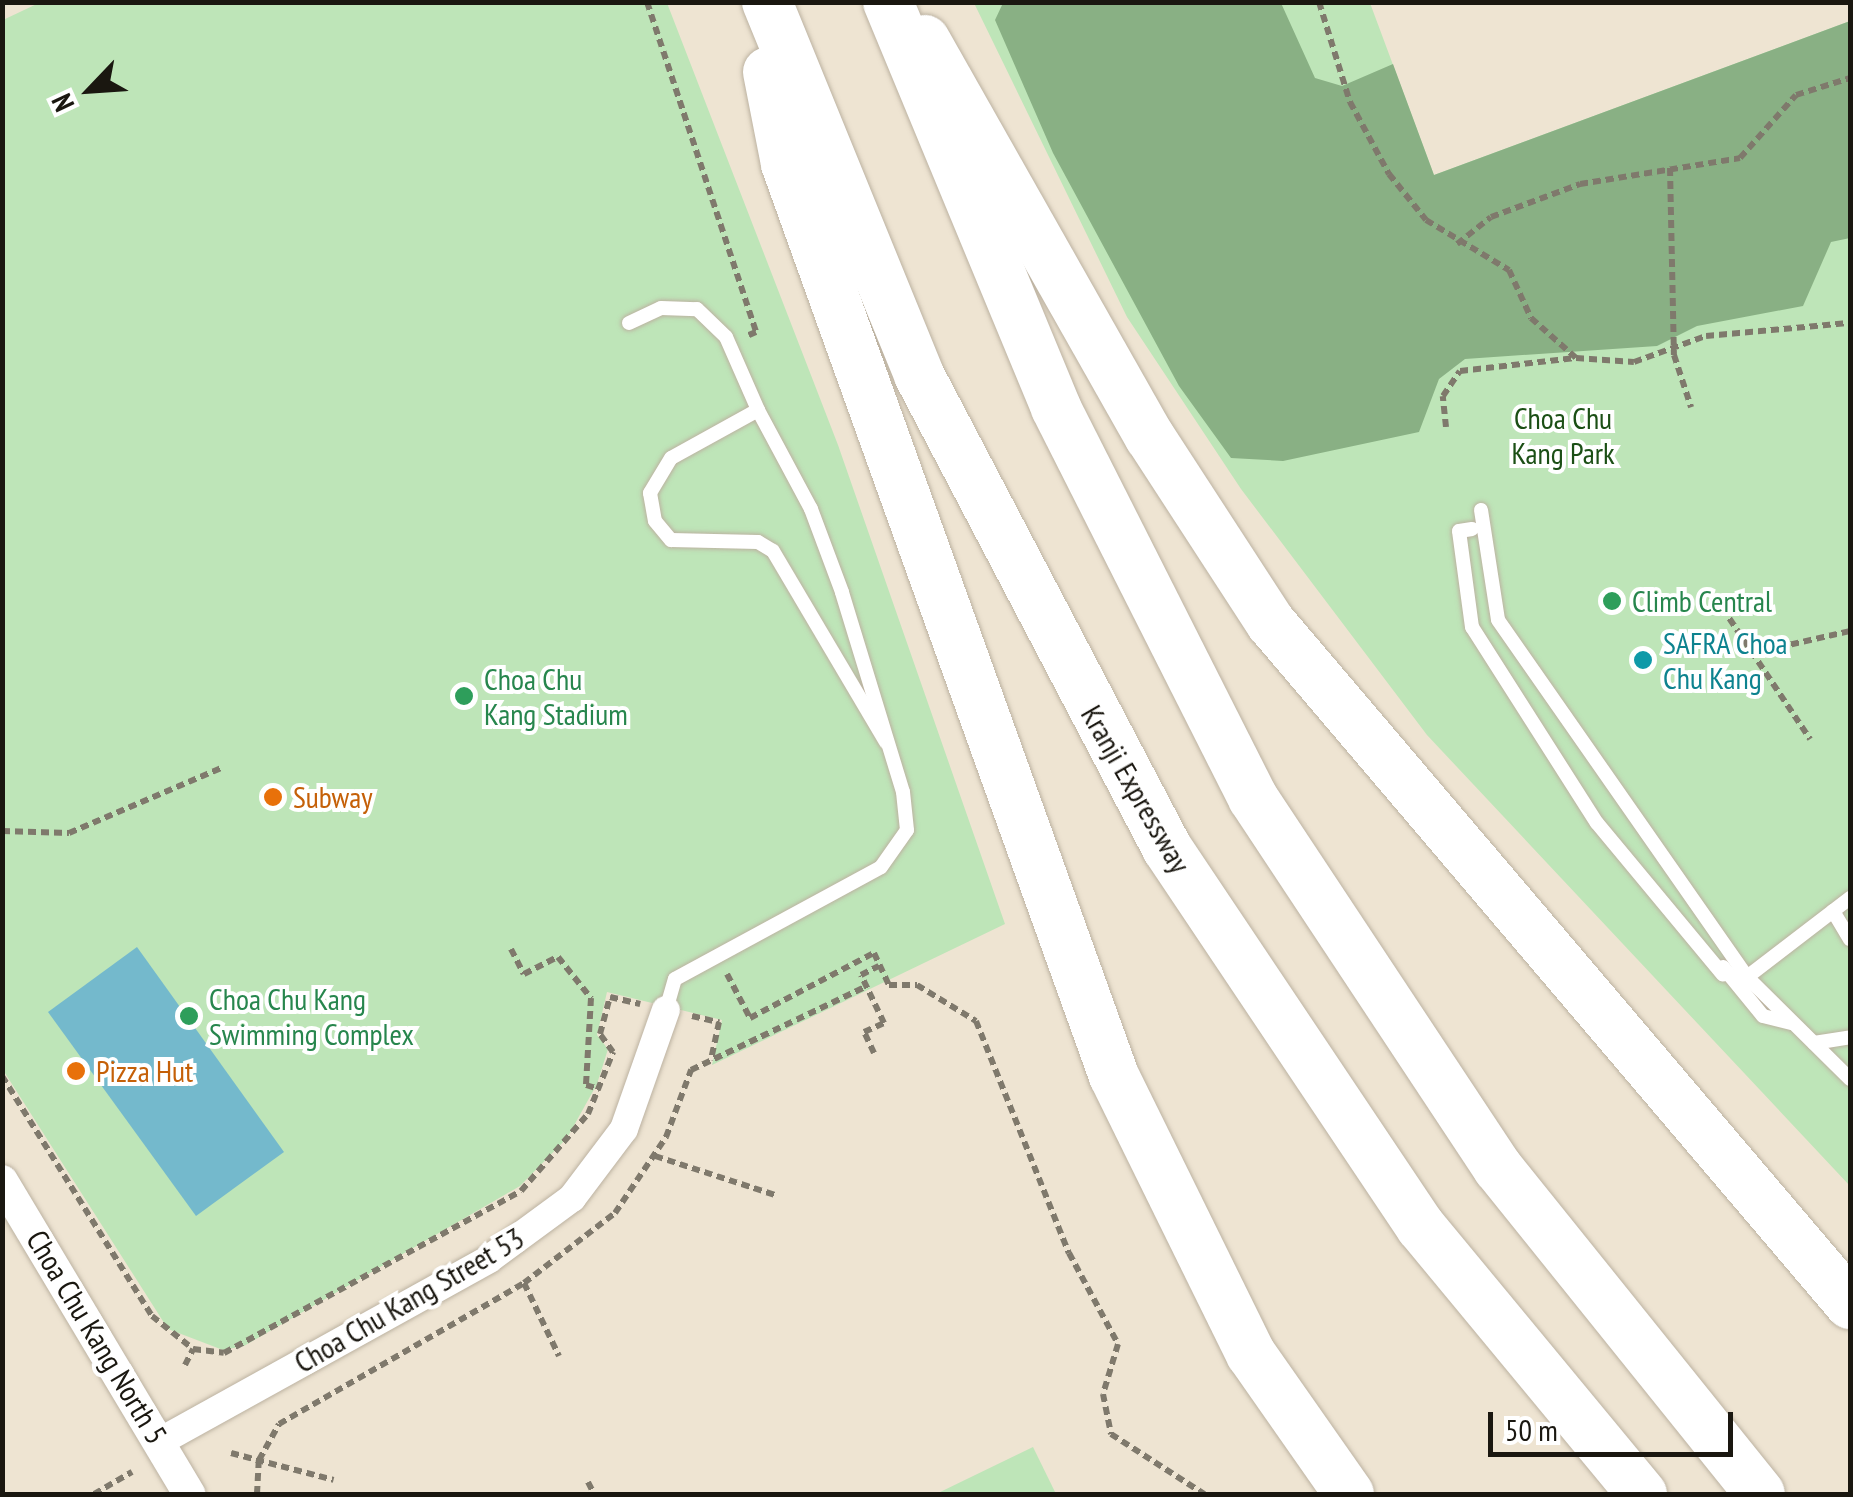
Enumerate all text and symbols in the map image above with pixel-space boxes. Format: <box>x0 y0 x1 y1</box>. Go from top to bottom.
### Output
north arrow <box>40 40 140 140</box>
text: N <box>42 88 82 118</box>
park label: Choa Chu Kang Park <box>1511 400 1615 470</box>
place label: Climb Central <box>1632 583 1772 619</box>
marker: Climb Central <box>1601 590 1623 612</box>
place label: SAFRA Choa Chu Kang <box>1663 625 1789 696</box>
marker: SAFRA Choa Chu Kang <box>1632 649 1654 671</box>
place label: Choa Chu Kang Stadium <box>484 661 628 732</box>
marker: Choa Chu Kang Stadium <box>453 685 475 707</box>
street label: Kranji Expressway <box>1074 699 1198 879</box>
place label: Subway <box>293 779 373 815</box>
marker: Subway <box>262 786 284 808</box>
place label: Choa Chu Kang Swimming Complex <box>209 981 414 1052</box>
marker: Choa Chu Kang Swimming Complex <box>178 1005 200 1027</box>
place label: Pizza Hut <box>96 1053 193 1089</box>
marker: Pizza Hut <box>65 1060 87 1082</box>
street label: Choa Chu Kang Street 53 <box>288 1220 530 1380</box>
street label: Choa Chu Kang North 5 <box>19 1224 175 1450</box>
scale bar <box>1493 1392 1738 1454</box>
text: 50 m <box>1505 1410 1558 1449</box>

